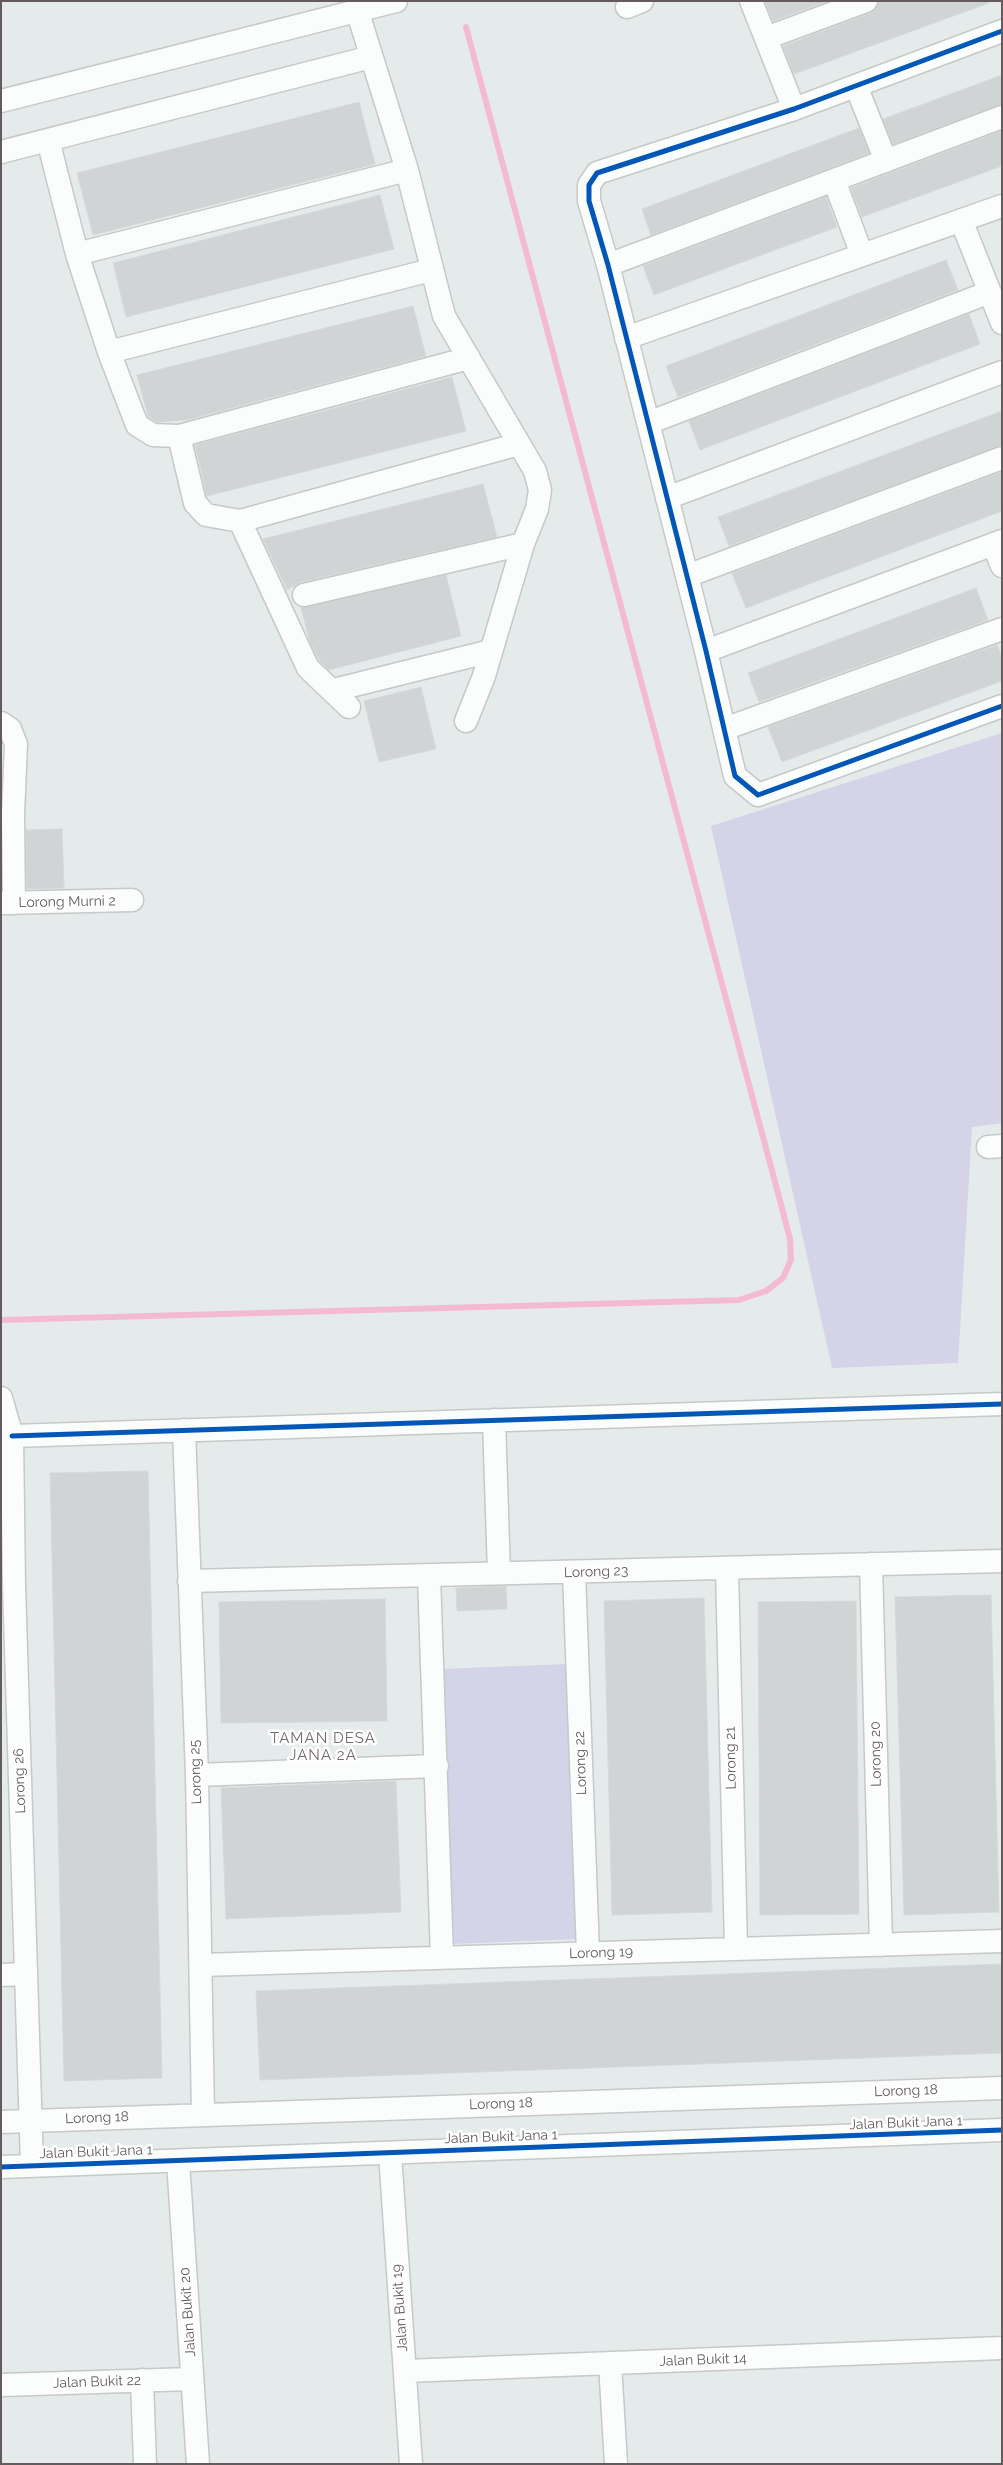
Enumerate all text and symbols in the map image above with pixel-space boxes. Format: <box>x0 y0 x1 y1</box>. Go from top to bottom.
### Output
street label: Lorong Murni 2 <box>18 893 116 911</box>
street label: Lorong 23 <box>563 1562 629 1582</box>
street label: Lorong 20 <box>867 1721 885 1787</box>
street label: Lorong 21 <box>722 1726 740 1790</box>
district label: TAMAN DESA JANA 2A <box>269 1729 377 1764</box>
street label: Lorong 22 <box>571 1731 591 1795</box>
street label: Lorong 25 <box>186 1739 206 1805</box>
street label: Lorong 26 <box>10 1748 30 1814</box>
street label: Lorong 19 <box>569 1943 633 1963</box>
street label: Lorong 18 <box>874 2081 938 2101</box>
street label: Lorong 18 <box>469 2094 533 2114</box>
street label: Lorong 18 <box>65 2108 129 2128</box>
street label: Jalan Bukit Jana 1 <box>849 2113 963 2133</box>
street label: Jalan Bukit Jana 1 <box>444 2127 558 2147</box>
street label: Jalan Bukit Jana 1 <box>39 2142 153 2162</box>
street label: Jalan Bukit 19 <box>389 2264 411 2352</box>
street label: Jalan Bukit 20 <box>176 2267 200 2357</box>
street label: Jalan Bukit 14 <box>659 2350 747 2370</box>
street label: Jalan Bukit 22 <box>53 2372 141 2392</box>

